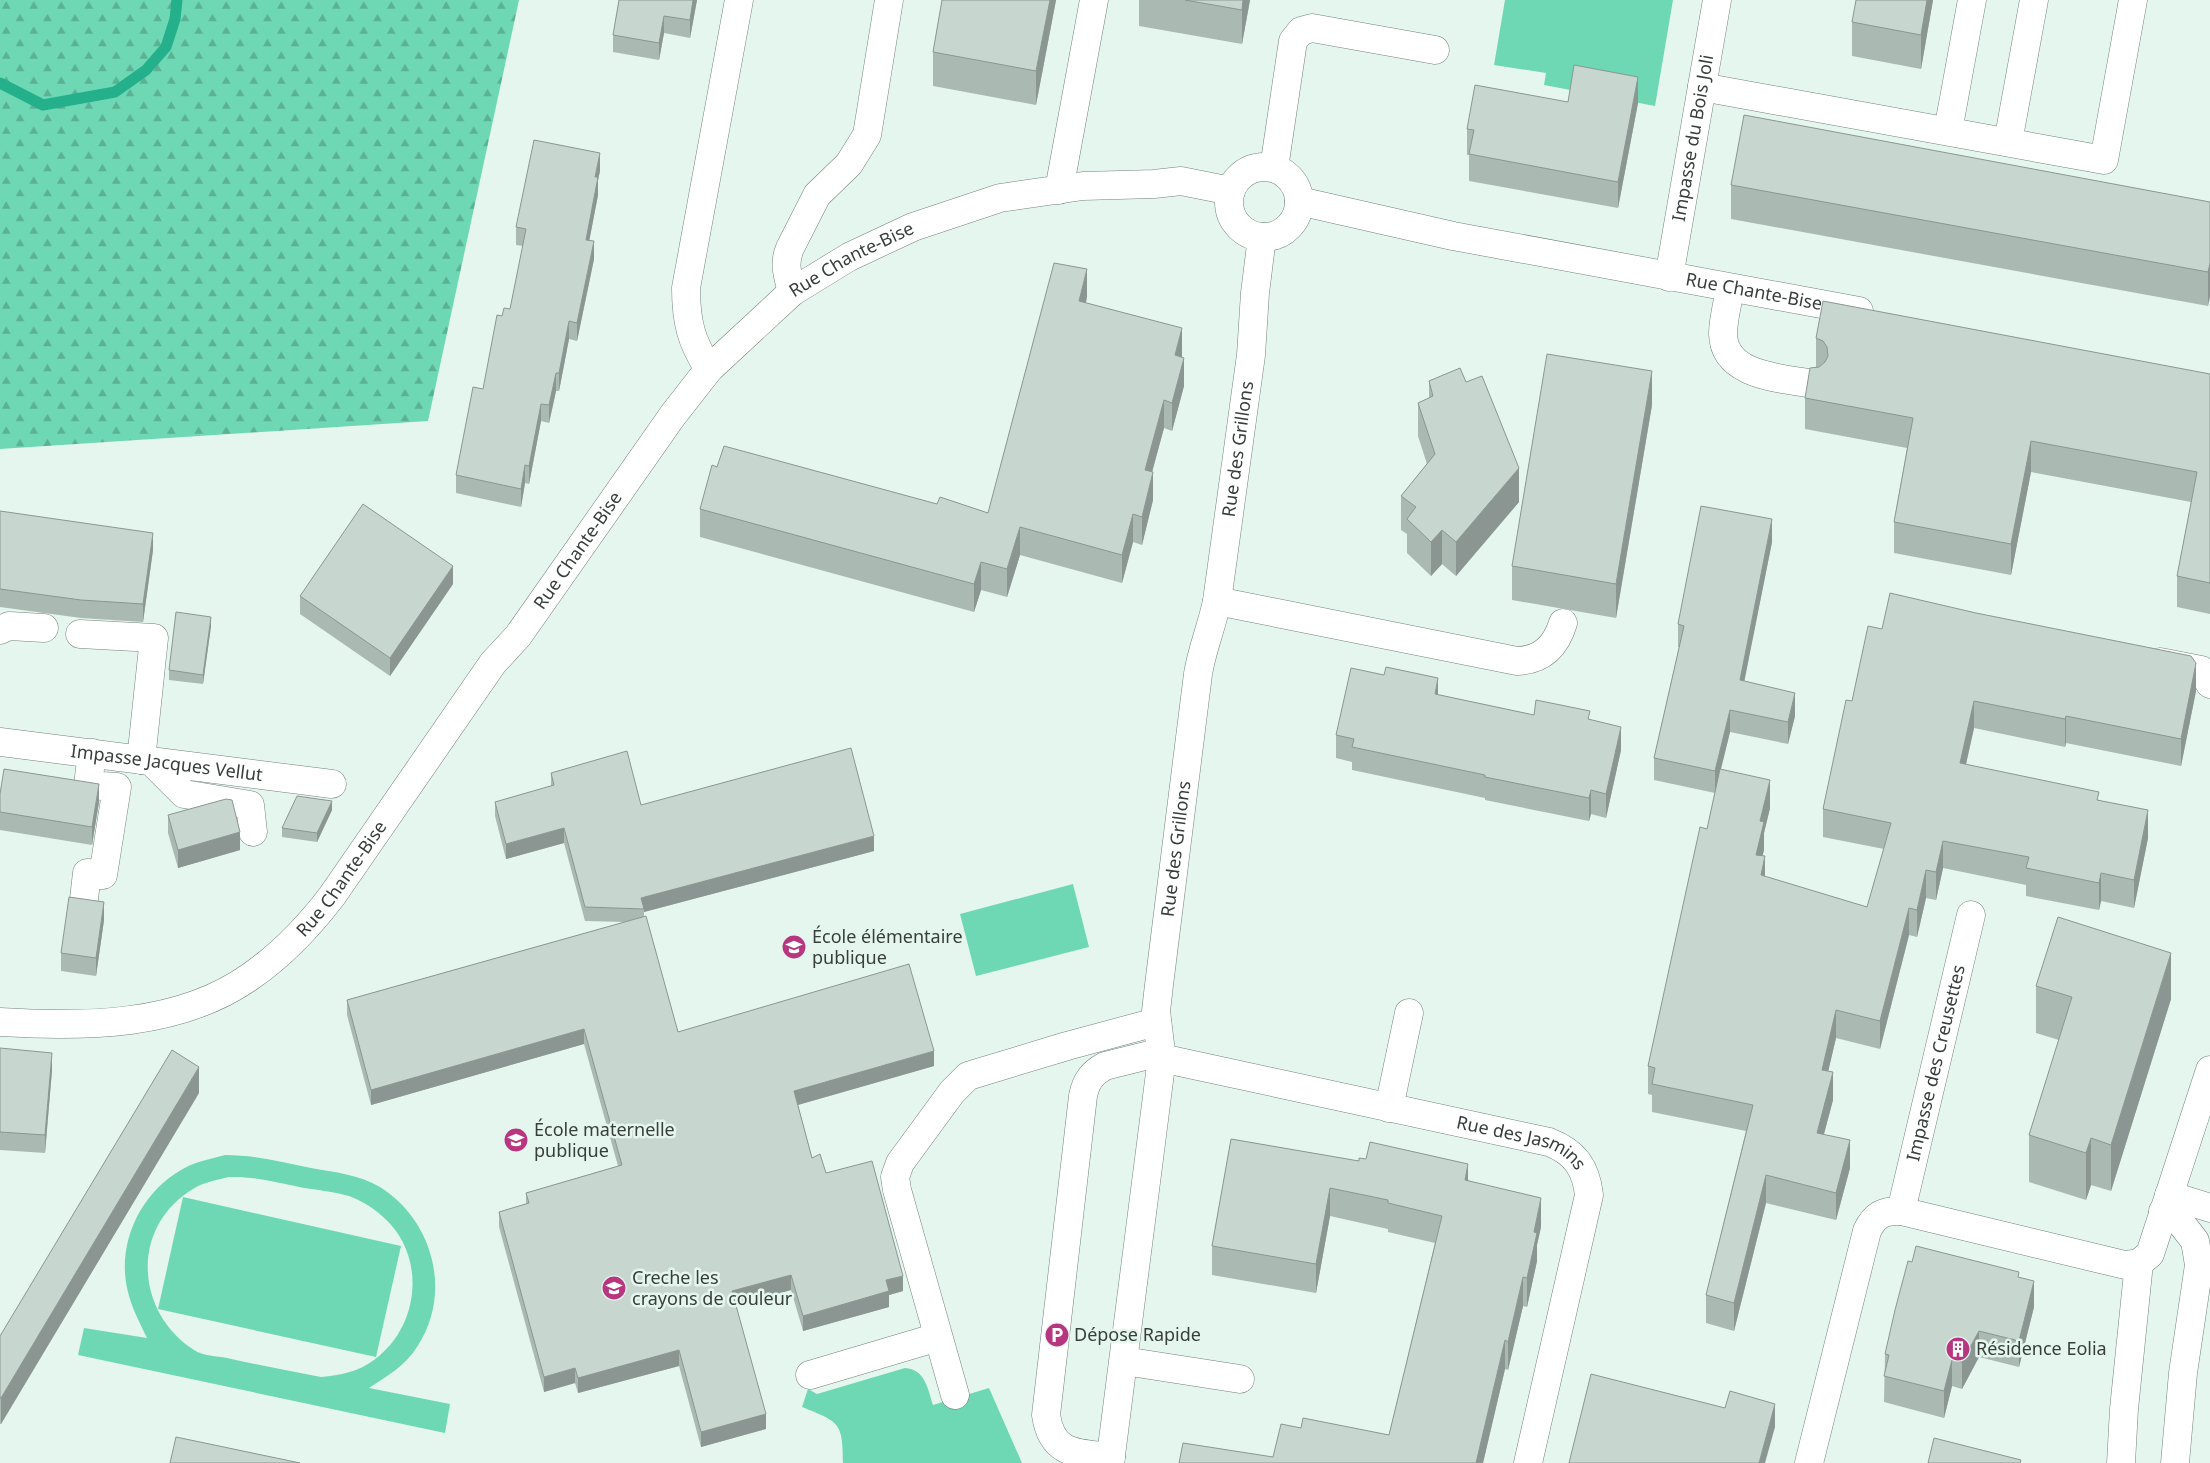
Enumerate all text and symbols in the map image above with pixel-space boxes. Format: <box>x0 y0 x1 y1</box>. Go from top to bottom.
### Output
street label: Impasse du Bois Joli <box>1666 53 1718 223</box>
street label: Rue Chante-Bise <box>784 215 917 302</box>
street label: Rue Chante-Bise <box>1684 266 1824 315</box>
street label: Rue des Grillons <box>1216 379 1258 518</box>
street label: Rue Chante-Bise <box>528 486 627 614</box>
street label: Impasse Jacques Vellut <box>69 738 265 786</box>
street label: Rue des Grillons <box>1155 779 1196 918</box>
street label: Rue Chante-Bise <box>290 816 391 941</box>
place label: École élémentaire publique <box>812 924 963 969</box>
school or university icon: École élémentaire publique <box>781 934 807 960</box>
street label: Impasse des Creusettes <box>1900 962 1970 1163</box>
street label: Rue des Jasmins <box>1455 1109 1592 1174</box>
place label: École maternelle publique <box>534 1117 675 1162</box>
school or university icon: École maternelle publique <box>503 1127 529 1153</box>
place label: Creche les crayons de couleur <box>632 1265 793 1310</box>
school or university icon: Creche les crayons de couleur <box>601 1275 627 1301</box>
parking icon: Dépose Rapide <box>1044 1322 1070 1348</box>
place label: Dépose Rapide <box>1074 1322 1201 1346</box>
building icon: Résidence Eolia <box>1945 1336 1971 1362</box>
place label: Résidence Eolia <box>1976 1336 2107 1360</box>

